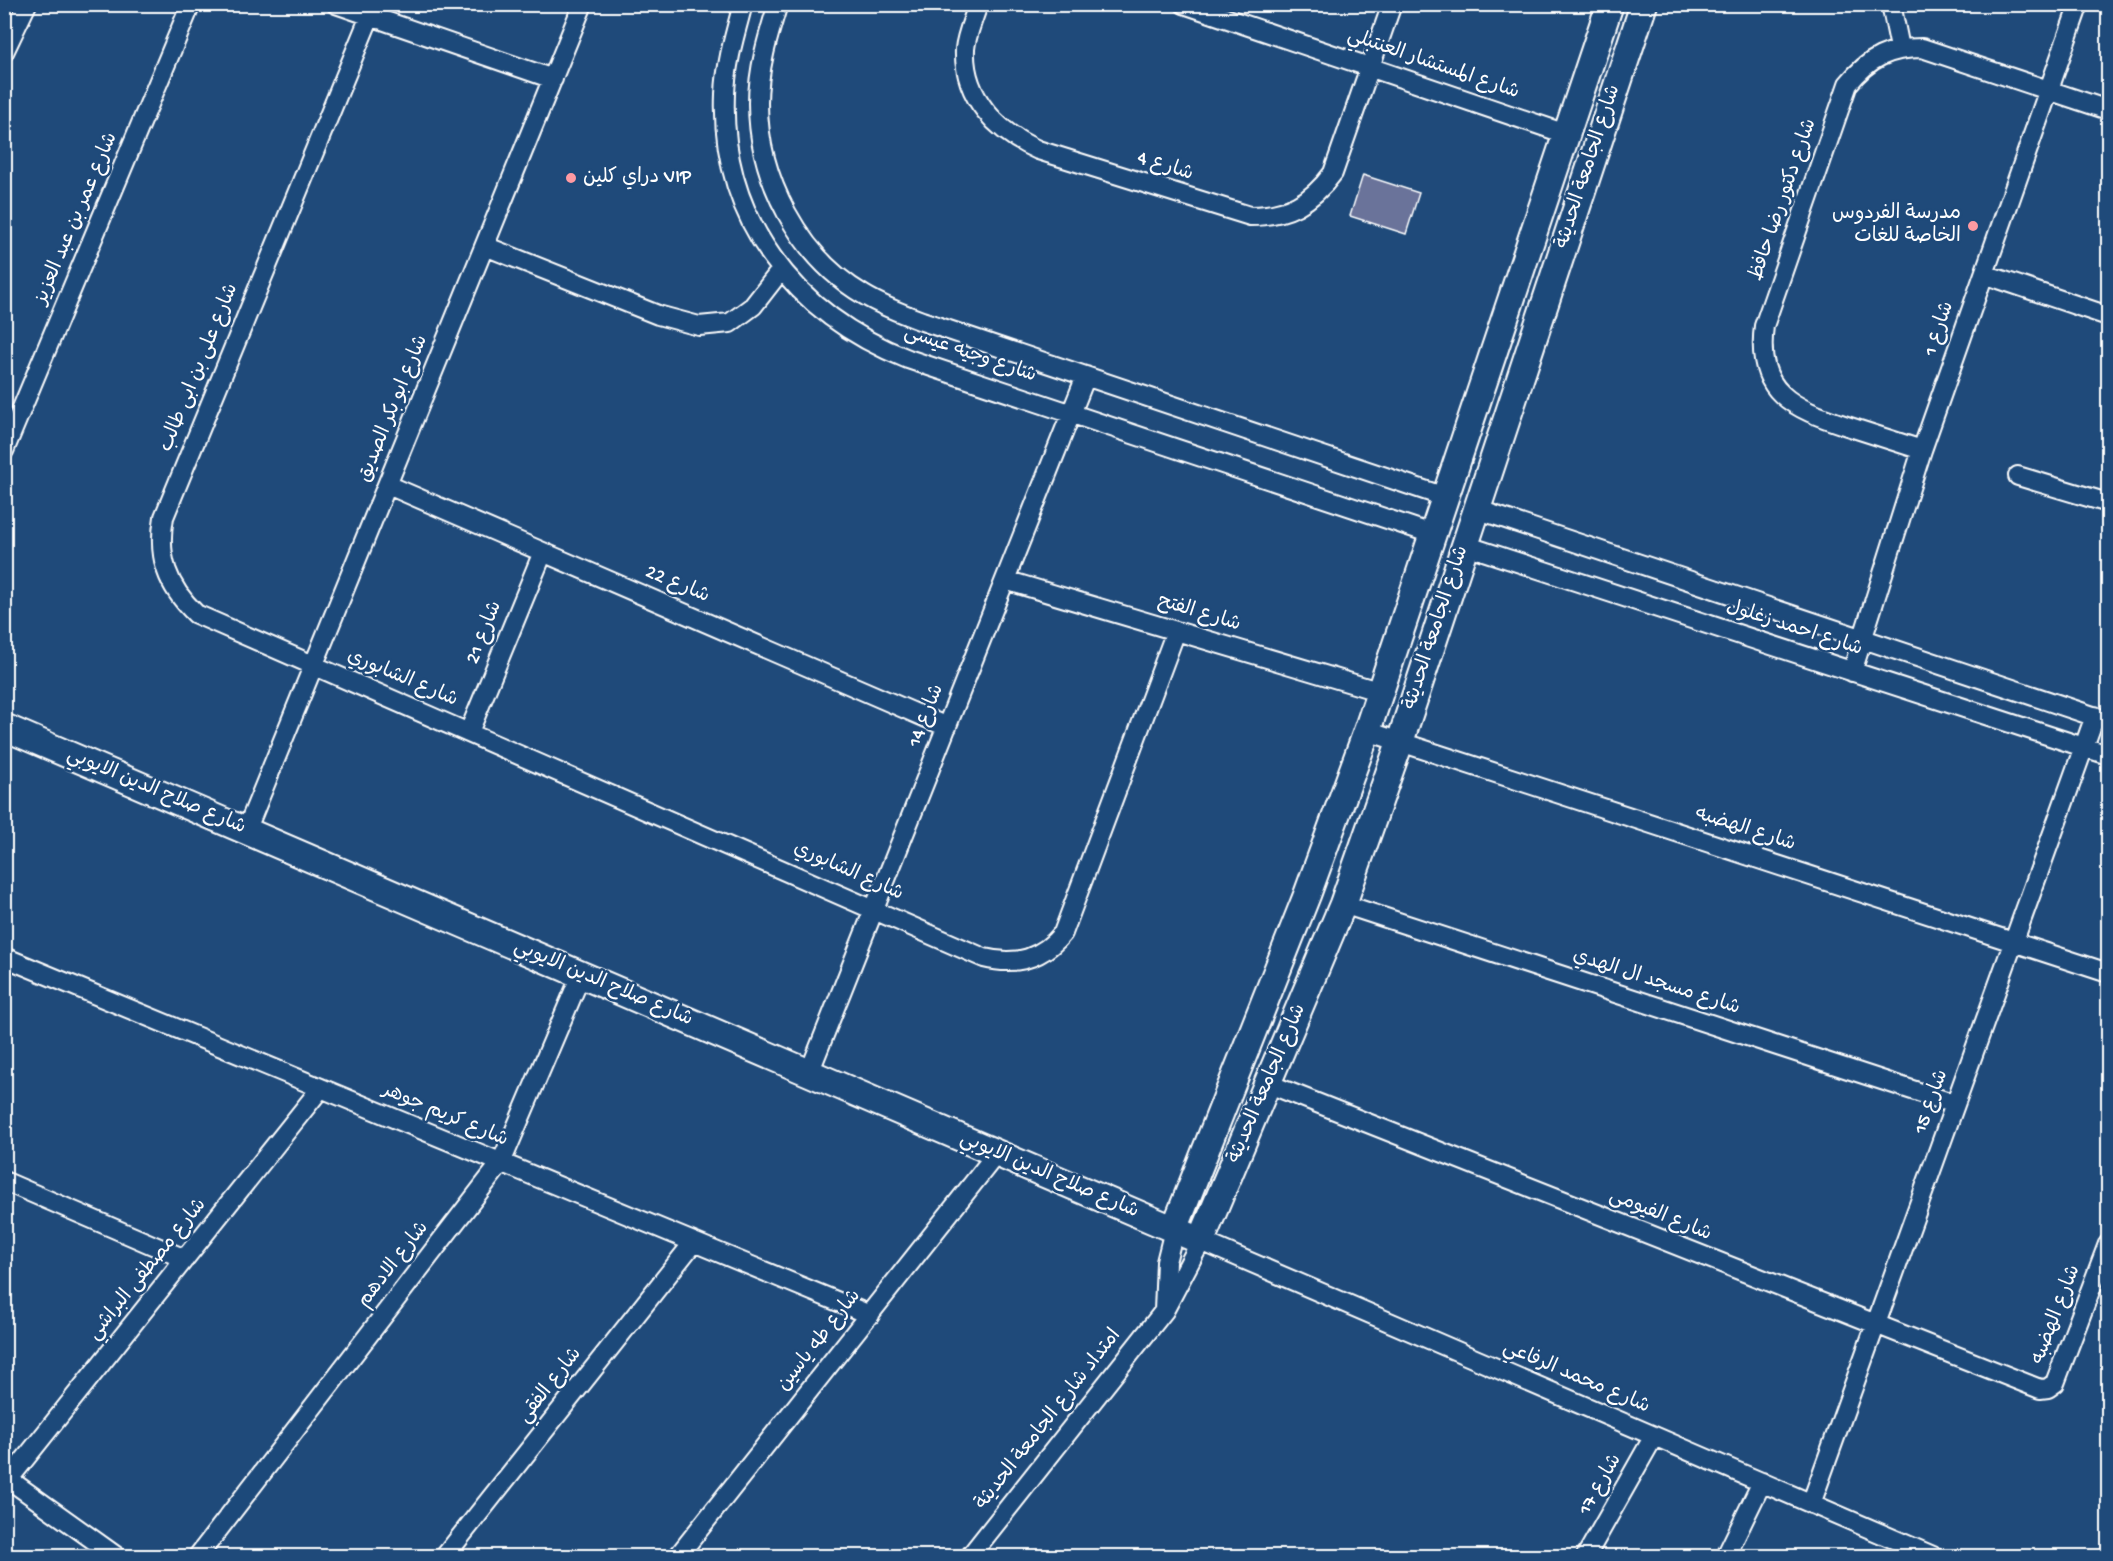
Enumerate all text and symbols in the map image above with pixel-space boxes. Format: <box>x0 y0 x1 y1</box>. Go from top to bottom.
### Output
street label: شارع المستشار العنتبلي <box>1343 24 1522 108</box>
street label: شارع الجامعة الحديثة <box>1551 82 1626 252</box>
street label: شارع دكتور رضا حافظ <box>1745 116 1823 284</box>
street label: شارع عمر بن عبد العزيز <box>29 129 124 310</box>
street label: شارع 4 <box>1134 146 1196 187</box>
place label: دراي كلين VIP <box>583 166 692 190</box>
marker: دراي كلين VIP <box>564 171 578 185</box>
place label: مدرسة الفردوس الخاصة للغات <box>1832 202 1961 249</box>
marker: مدرسة الفردوس الخاصة للغات <box>1966 219 1980 233</box>
street label: شارع على بن ابى طالب <box>155 280 244 456</box>
street label: شارع 1 <box>1919 298 1960 360</box>
street label: شارع وجيه عيسى <box>901 321 1039 388</box>
street label: شارع ابو بكر الصديق <box>353 332 434 486</box>
street label: شارع الجامعة الحديثة <box>1399 543 1474 713</box>
street label: شارع 22 <box>641 560 713 609</box>
street label: شارع الفتح <box>1155 590 1244 638</box>
street label: شارع احمد زغلول <box>1723 595 1865 662</box>
street label: شارع 21 <box>461 598 508 668</box>
street label: شارع الشابوري <box>343 644 461 713</box>
street label: شارع 14 <box>903 681 950 752</box>
street label: شارع صلاح الدين الايوبي <box>62 743 249 843</box>
street label: شارع الهضبه <box>1692 802 1798 857</box>
street label: شارع الشابوري <box>789 837 907 906</box>
street label: شارع صلاح الدين الايوبي <box>509 935 696 1035</box>
street label: شارع مسجد ال الهدي <box>1569 944 1743 1021</box>
street label: شارع الجامعة الحديثة <box>1223 1000 1312 1167</box>
street label: شارع 15 <box>1909 1066 1954 1138</box>
street label: شارع كريم جوهر <box>377 1078 512 1153</box>
street label: شارع صلاح الدين الايوبي <box>955 1127 1142 1227</box>
street label: شارع الفيومى <box>1606 1184 1715 1247</box>
street label: شارع مصطفى البراشي <box>83 1194 215 1347</box>
street label: شارع الادهم <box>353 1217 435 1313</box>
street label: شارع الهضبه <box>2027 1262 2086 1368</box>
street label: شارع طه ياسين <box>772 1285 867 1396</box>
street label: امتداد شارع الجامعة الحديثة <box>970 1324 1127 1515</box>
street label: شارع محمد الرفاعي <box>1498 1336 1653 1422</box>
street label: شارع الفقي <box>514 1343 590 1430</box>
street label: شارع 17 <box>1573 1450 1628 1520</box>

